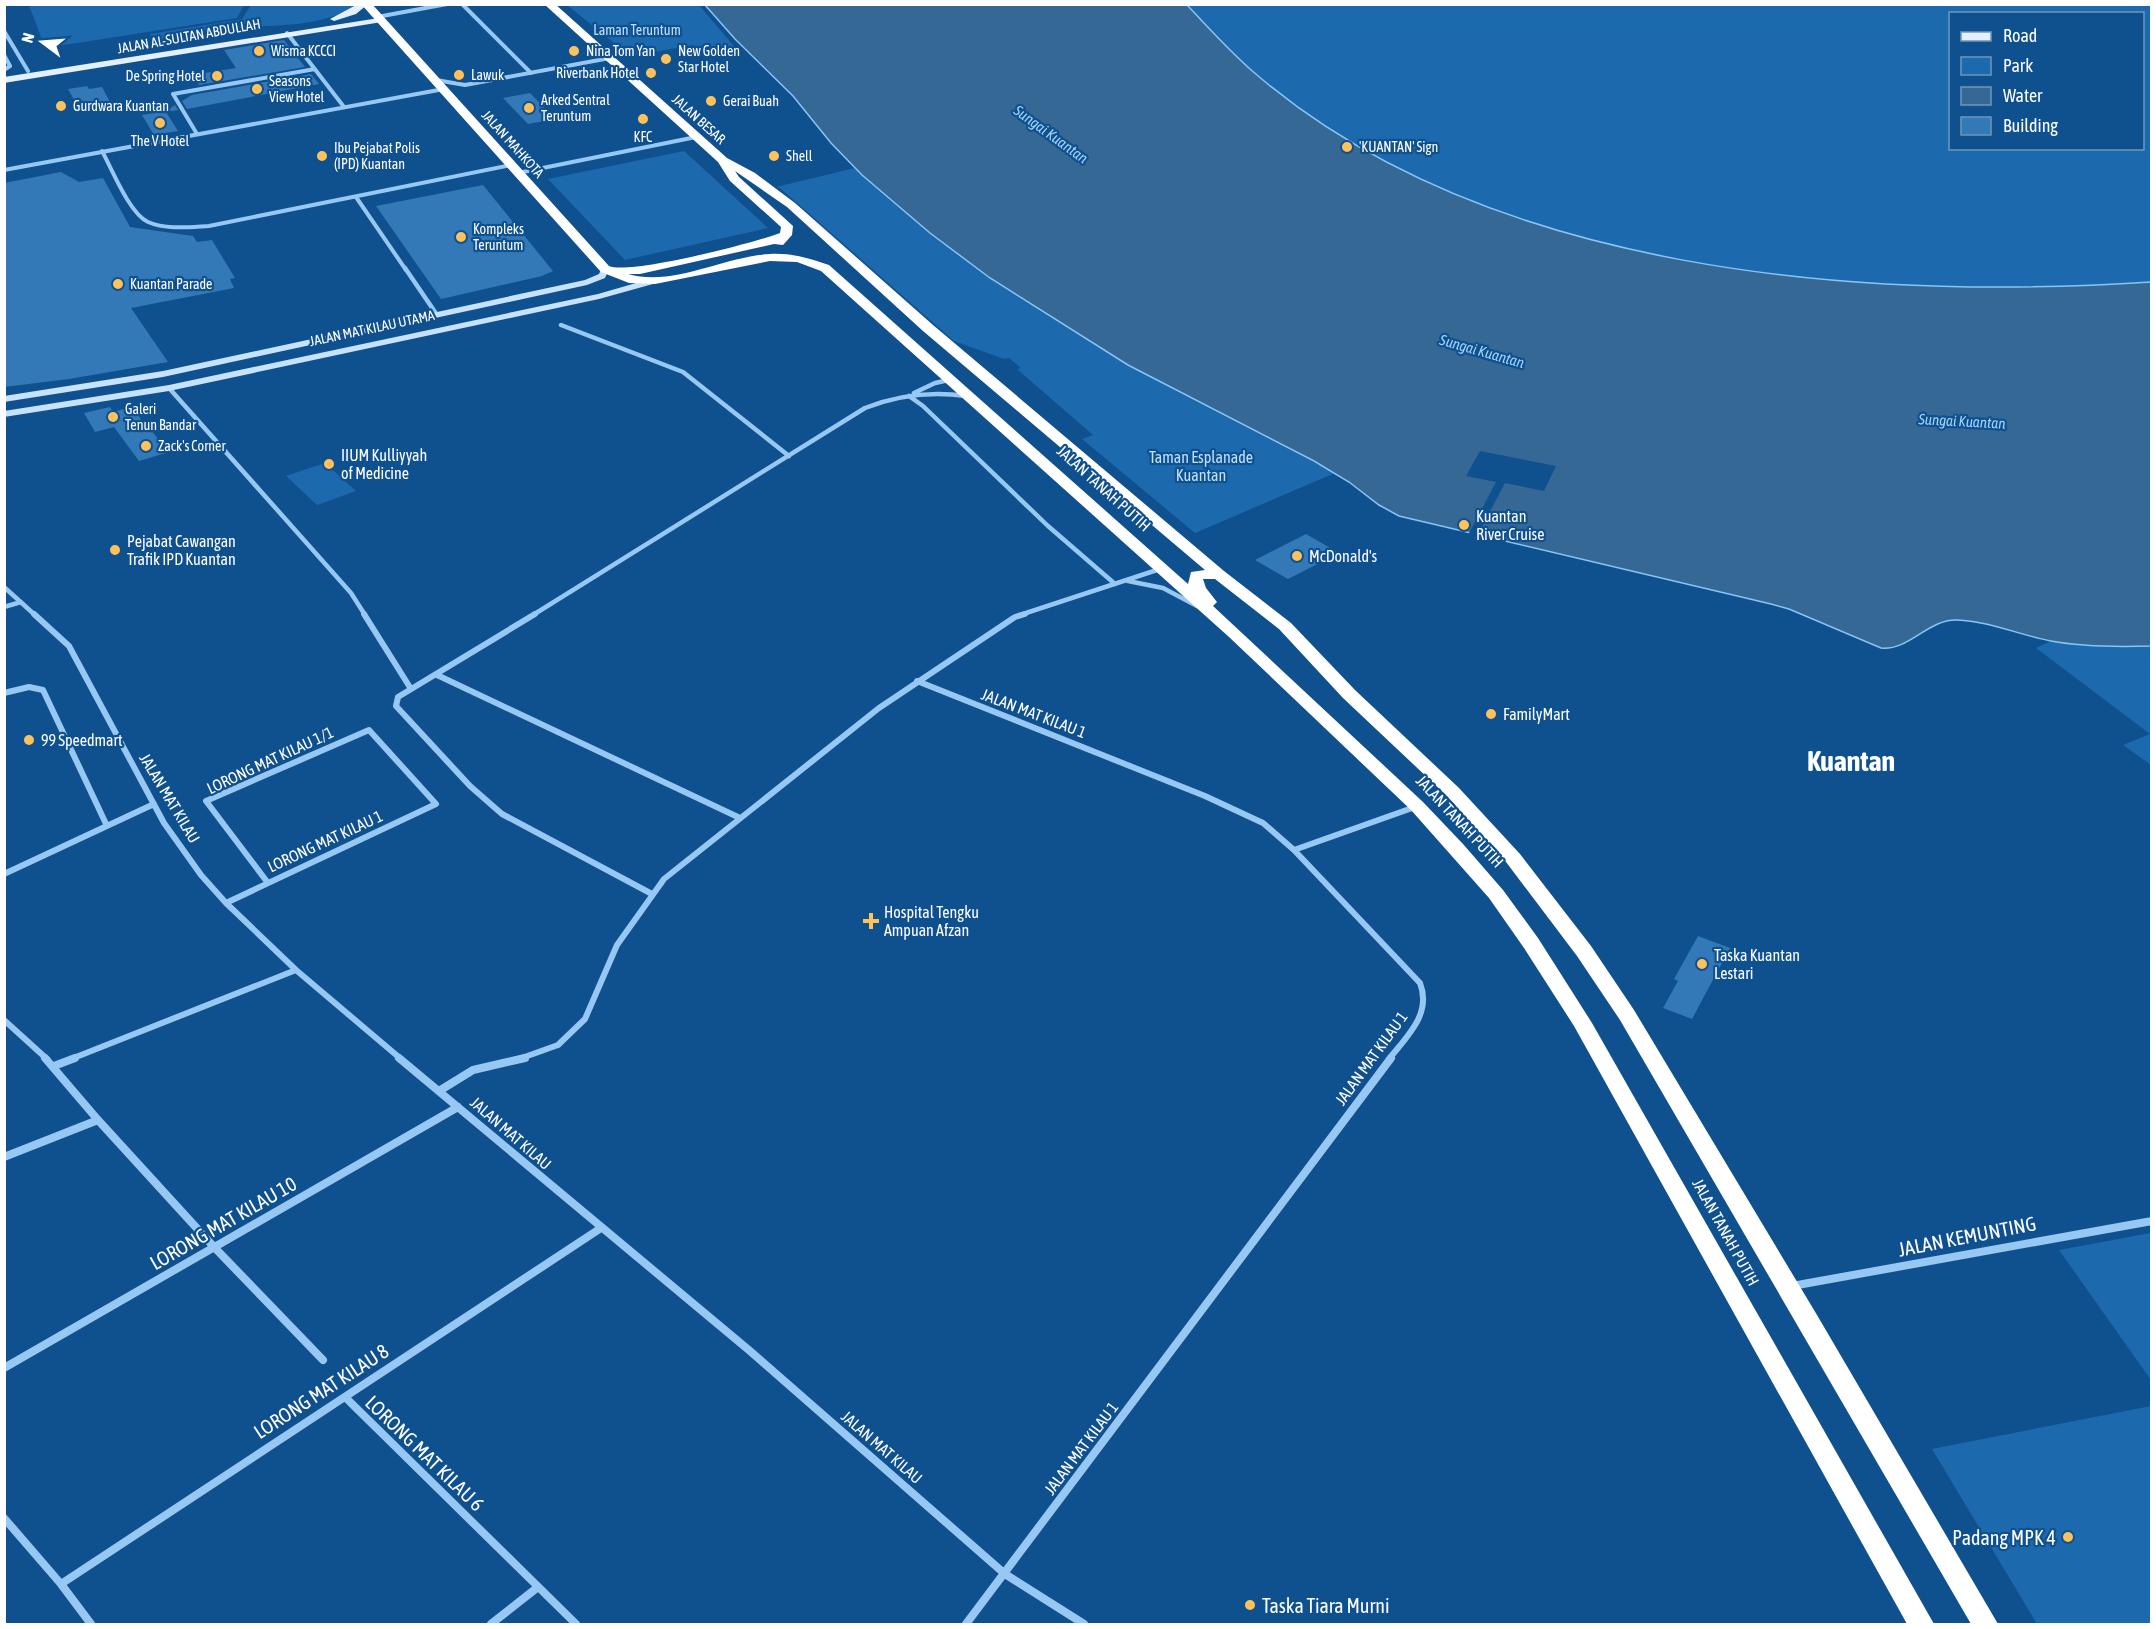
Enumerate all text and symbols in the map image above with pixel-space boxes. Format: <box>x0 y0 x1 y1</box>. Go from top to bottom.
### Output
north arrow <box>12 12 72 72</box>
legend <box>1949 12 2144 150</box>
street label: JALAN AL-SULTAN ABDULLAH <box>116 16 262 56</box>
park label: Laman Teruntum <box>593 22 681 38</box>
text: Road <box>2003 25 2037 46</box>
text: N <box>18 31 38 45</box>
place label: Wisma KCCCI <box>271 43 336 59</box>
place label: Nina Tom Yan <box>586 43 655 59</box>
place label: New Golden Star Hotel <box>678 43 740 75</box>
marker: Wisma KCCCI <box>252 44 266 58</box>
marker: Nina Tom Yan <box>567 44 581 58</box>
marker: New Golden Star Hotel <box>659 52 673 66</box>
text: Park <box>2003 55 2033 76</box>
place label: Riverbank Hotel <box>556 65 639 81</box>
marker: Riverbank Hotel <box>644 66 658 80</box>
place label: Lawuk <box>471 67 504 83</box>
place label: De Spring Hotel <box>126 68 205 84</box>
marker: Lawuk <box>452 68 466 82</box>
marker: De Spring Hotel <box>210 69 224 83</box>
place label: Seasons View Hotel <box>269 73 325 105</box>
marker: Seasons View Hotel <box>250 82 264 96</box>
text: Water <box>2003 85 2043 106</box>
street label: JALAN BESAR <box>669 91 729 147</box>
place label: Arked Sentral Teruntum <box>541 92 610 124</box>
place label: Gerai Buah <box>723 93 779 109</box>
marker: Gerai Buah <box>704 94 718 108</box>
place label: Gurdwara Kuantan <box>73 98 169 114</box>
marker: Gurdwara Kuantan <box>54 99 68 113</box>
marker: Arked Sentral Teruntum <box>522 101 536 115</box>
water label: Sungai Kuantan <box>1010 101 1091 167</box>
street label: JALAN MAHKOTA <box>479 107 547 181</box>
marker: KFC <box>636 112 650 126</box>
text: Building <box>2003 115 2058 136</box>
marker: The V Hotel <box>153 116 167 130</box>
place label: KFC <box>634 129 653 145</box>
place label: The V Hotel <box>131 133 189 149</box>
place label: 'KUANTAN' Sign <box>1359 139 1438 155</box>
place label: Ibu Pejabat Polis (IPD) Kuantan <box>334 140 420 172</box>
marker: 'KUANTAN' Sign <box>1340 140 1354 154</box>
place label: Shell <box>786 148 813 164</box>
marker: Ibu Pejabat Polis (IPD) Kuantan <box>315 149 329 163</box>
marker: Shell <box>767 149 781 163</box>
place label: Kompleks Teruntum <box>473 221 524 253</box>
marker: Kompleks Teruntum <box>454 230 468 244</box>
place label: Kuantan Parade <box>130 276 212 292</box>
marker: Kuantan Parade <box>111 277 125 291</box>
street label: JALAN MAT KILAU UTAMA <box>308 307 436 349</box>
water label: Sungai Kuantan <box>1437 331 1526 371</box>
place label: Galeri Tenun Bandar <box>125 401 197 433</box>
marker: Galeri Tenun Bandar <box>106 410 120 424</box>
water label: Sungai Kuantan <box>1917 410 2006 432</box>
place label: Zack's Corner <box>158 438 226 454</box>
marker: Zack's Corner <box>139 439 153 453</box>
street label: JALAN TANAH PUTIH <box>1054 441 1154 535</box>
place label: IIUM Kulliyyah of Medicine <box>341 446 427 482</box>
park label: Taman Esplanade Kuantan <box>1149 448 1253 484</box>
marker: IIUM Kulliyyah of Medicine <box>322 457 336 471</box>
place label: Kuantan River Cruise <box>1476 507 1545 543</box>
marker: Kuantan River Cruise <box>1457 518 1471 532</box>
place label: Pejabat Cawangan Trafik IPD Kuantan <box>127 532 236 568</box>
marker: Pejabat Cawangan Trafik IPD Kuantan <box>108 543 122 557</box>
place label: McDonald's <box>1309 547 1378 565</box>
marker: McDonald's <box>1290 549 1304 563</box>
street label: JALAN MAT KILAU 1 <box>979 685 1089 741</box>
place label: FamilyMart <box>1503 705 1570 724</box>
marker: FamilyMart <box>1484 707 1498 721</box>
street label: LORONG MAT KILAU 1/1 <box>204 723 336 797</box>
place label: 99 Speedmart <box>41 731 123 750</box>
marker: 99 Speedmart <box>22 733 36 747</box>
district label: Kuantan <box>1807 745 1895 777</box>
street label: JALAN MAT KILAU <box>136 750 204 846</box>
street label: JALAN TANAH PUTIH <box>1413 771 1507 871</box>
street label: LORONG MAT KILAU 1 <box>265 806 385 876</box>
place label: Hospital Tengku Ampuan Afzan <box>884 903 979 940</box>
marker: Hospital Tengku Ampuan Afzan <box>862 912 880 930</box>
place label: Taska Kuantan Lestari <box>1714 946 1800 982</box>
marker: Taska Kuantan Lestari <box>1695 957 1709 971</box>
street label: JALAN MAT KILAU 1 <box>1331 1008 1411 1108</box>
street label: JALAN MAT KILAU <box>467 1093 555 1173</box>
street label: LORONG MAT KILAU 10 <box>146 1172 300 1274</box>
street label: JALAN TANAH PUTIH <box>1689 1175 1763 1289</box>
street label: JALAN KEMUNTING <box>1896 1211 2038 1261</box>
street label: LORONG MAT KILAU 8 <box>249 1339 393 1443</box>
street label: LORONG MAT KILAU 6 <box>361 1391 489 1515</box>
street label: JALAN MAT KILAU 1 <box>1040 1398 1122 1498</box>
street label: JALAN MAT KILAU <box>838 1407 926 1487</box>
place label: Padang MPK 4 <box>1952 1526 2056 1549</box>
marker: Padang MPK 4 <box>2061 1530 2075 1544</box>
place label: Taska Tiara Murni <box>1262 1594 1390 1617</box>
marker: Taska Tiara Murni <box>1243 1598 1257 1612</box>

